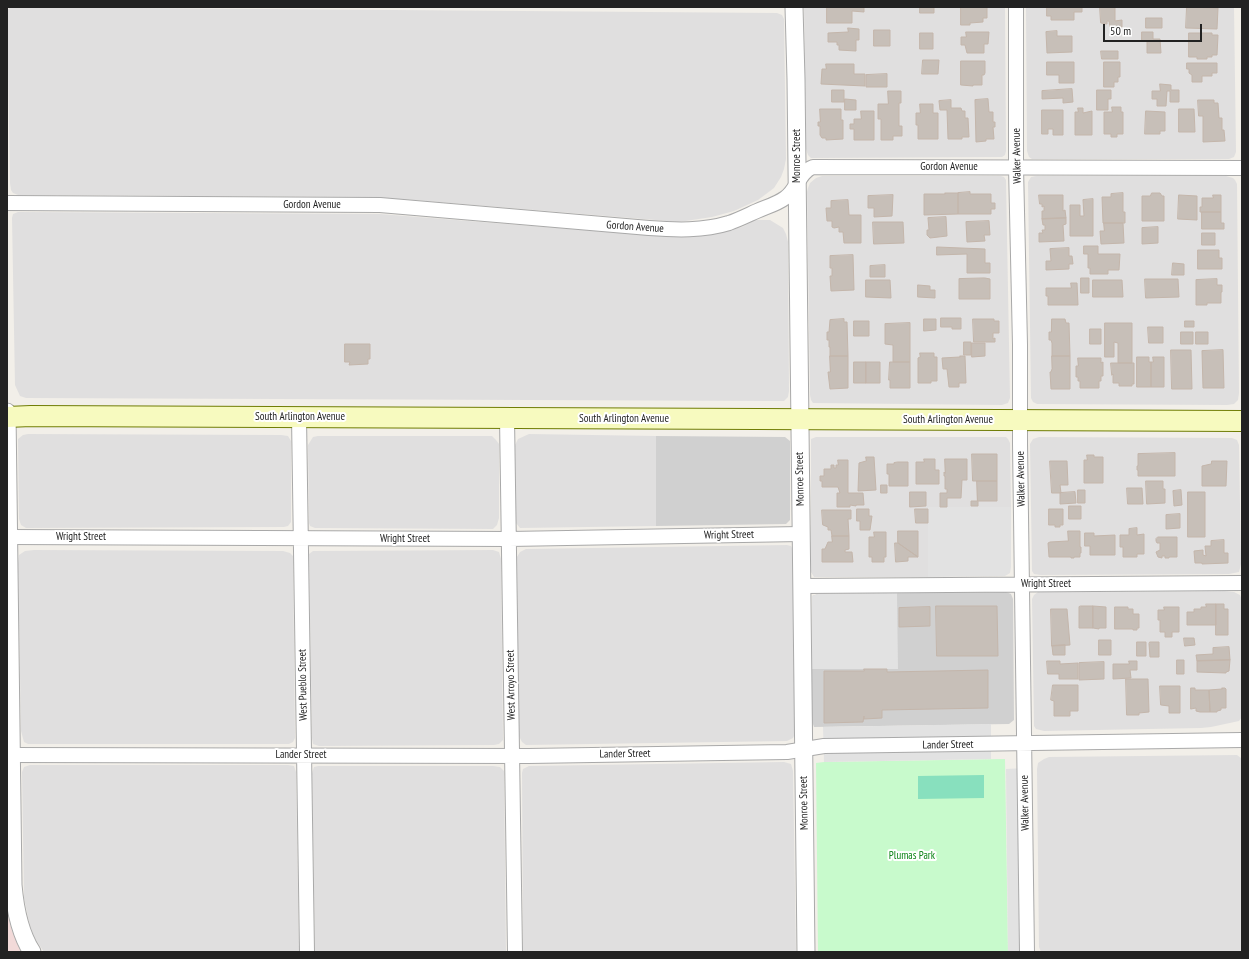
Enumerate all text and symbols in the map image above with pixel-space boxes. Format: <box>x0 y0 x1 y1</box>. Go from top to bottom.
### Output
scale bar <box>1105 16 1204 42</box>
text: 50 m <box>1110 23 1131 38</box>
street label: Walker Avenue <box>1010 128 1024 184</box>
street label: Monroe Street <box>790 129 804 183</box>
street label: Gordon Avenue <box>920 160 978 174</box>
street label: Gordon Avenue <box>283 198 341 212</box>
street label: Gordon Avenue <box>606 218 664 236</box>
street label: South Arlington Avenue <box>255 410 345 424</box>
street label: South Arlington Avenue <box>579 412 669 426</box>
street label: South Arlington Avenue <box>903 413 993 427</box>
street label: Walker Avenue <box>1014 451 1028 507</box>
street label: Monroe Street <box>793 452 807 506</box>
street label: Wright Street <box>704 528 754 542</box>
street label: Wright Street <box>56 530 106 544</box>
street label: Wright Street <box>380 532 430 546</box>
street label: Wright Street <box>1021 577 1071 591</box>
street label: West Pueblo Street <box>296 649 310 721</box>
street label: West Arroyo Street <box>504 650 518 720</box>
street label: Lander Street <box>922 738 974 752</box>
street label: Lander Street <box>599 747 651 761</box>
street label: Lander Street <box>275 748 327 762</box>
street label: Walker Avenue <box>1018 775 1032 831</box>
street label: Monroe Street <box>797 776 811 830</box>
park label: Plumas Park <box>889 849 935 863</box>

